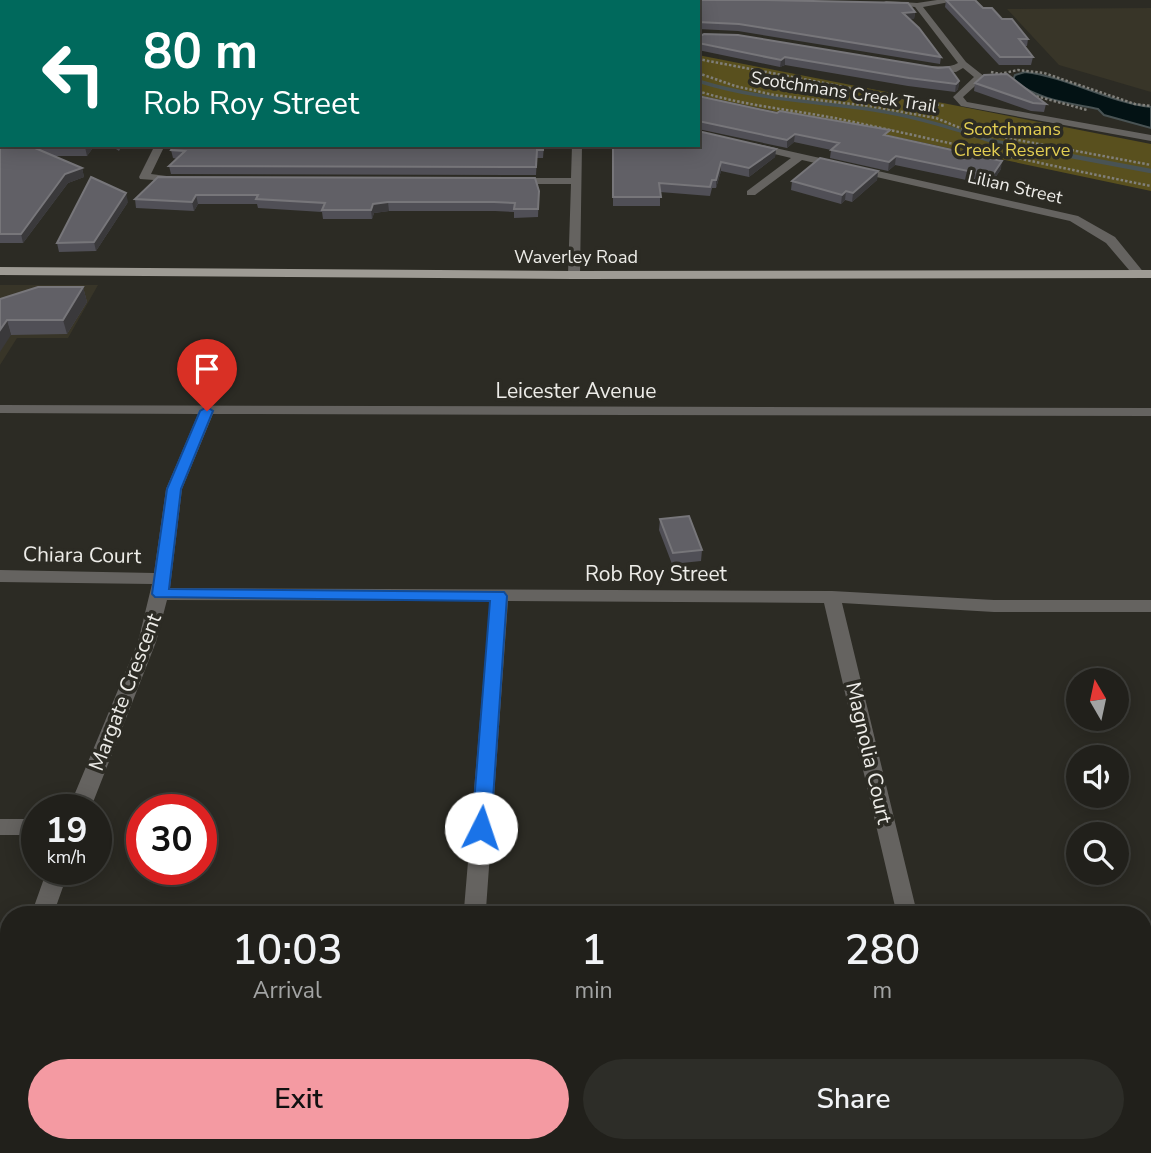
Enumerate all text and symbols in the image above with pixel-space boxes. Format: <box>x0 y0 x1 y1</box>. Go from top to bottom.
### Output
text: 80 m <box>143 18 258 85</box>
icon: left <box>28 28 119 119</box>
street label: Scotchmans Creek Trail <box>749 65 940 119</box>
text: Rob Roy Street <box>143 82 359 125</box>
park label: Scotchmans Creek Reserve <box>954 117 1070 162</box>
street label: Lilian Street <box>965 164 1066 210</box>
street label: Waverley Road <box>514 245 638 269</box>
pin <box>177 339 237 411</box>
icon: arrive <box>188 350 226 388</box>
street label: Leicester Avenue <box>496 377 656 405</box>
street label: Chiara Court <box>23 540 142 570</box>
street label: Rob Roy Street <box>585 560 728 588</box>
street label: Margate Crescent <box>82 609 168 775</box>
north arrow <box>1066 668 1129 732</box>
map controls <box>1066 668 1129 885</box>
street label: Magnolia Court <box>839 679 899 827</box>
button: sound <box>1066 745 1129 808</box>
position arrow <box>444 791 518 865</box>
speed limit sign: 30 <box>126 794 217 885</box>
text: 19 <box>45 807 88 854</box>
button: search <box>1066 822 1129 885</box>
text: km/h <box>47 845 86 869</box>
text: 10:03 <box>232 922 343 979</box>
text: 1 <box>581 922 606 979</box>
text: 280 <box>844 922 920 979</box>
text: Arrival <box>253 975 322 1006</box>
text: min <box>575 975 613 1006</box>
text: m <box>872 975 892 1006</box>
button: Exit <box>28 1059 569 1139</box>
button: Share <box>583 1059 1124 1139</box>

